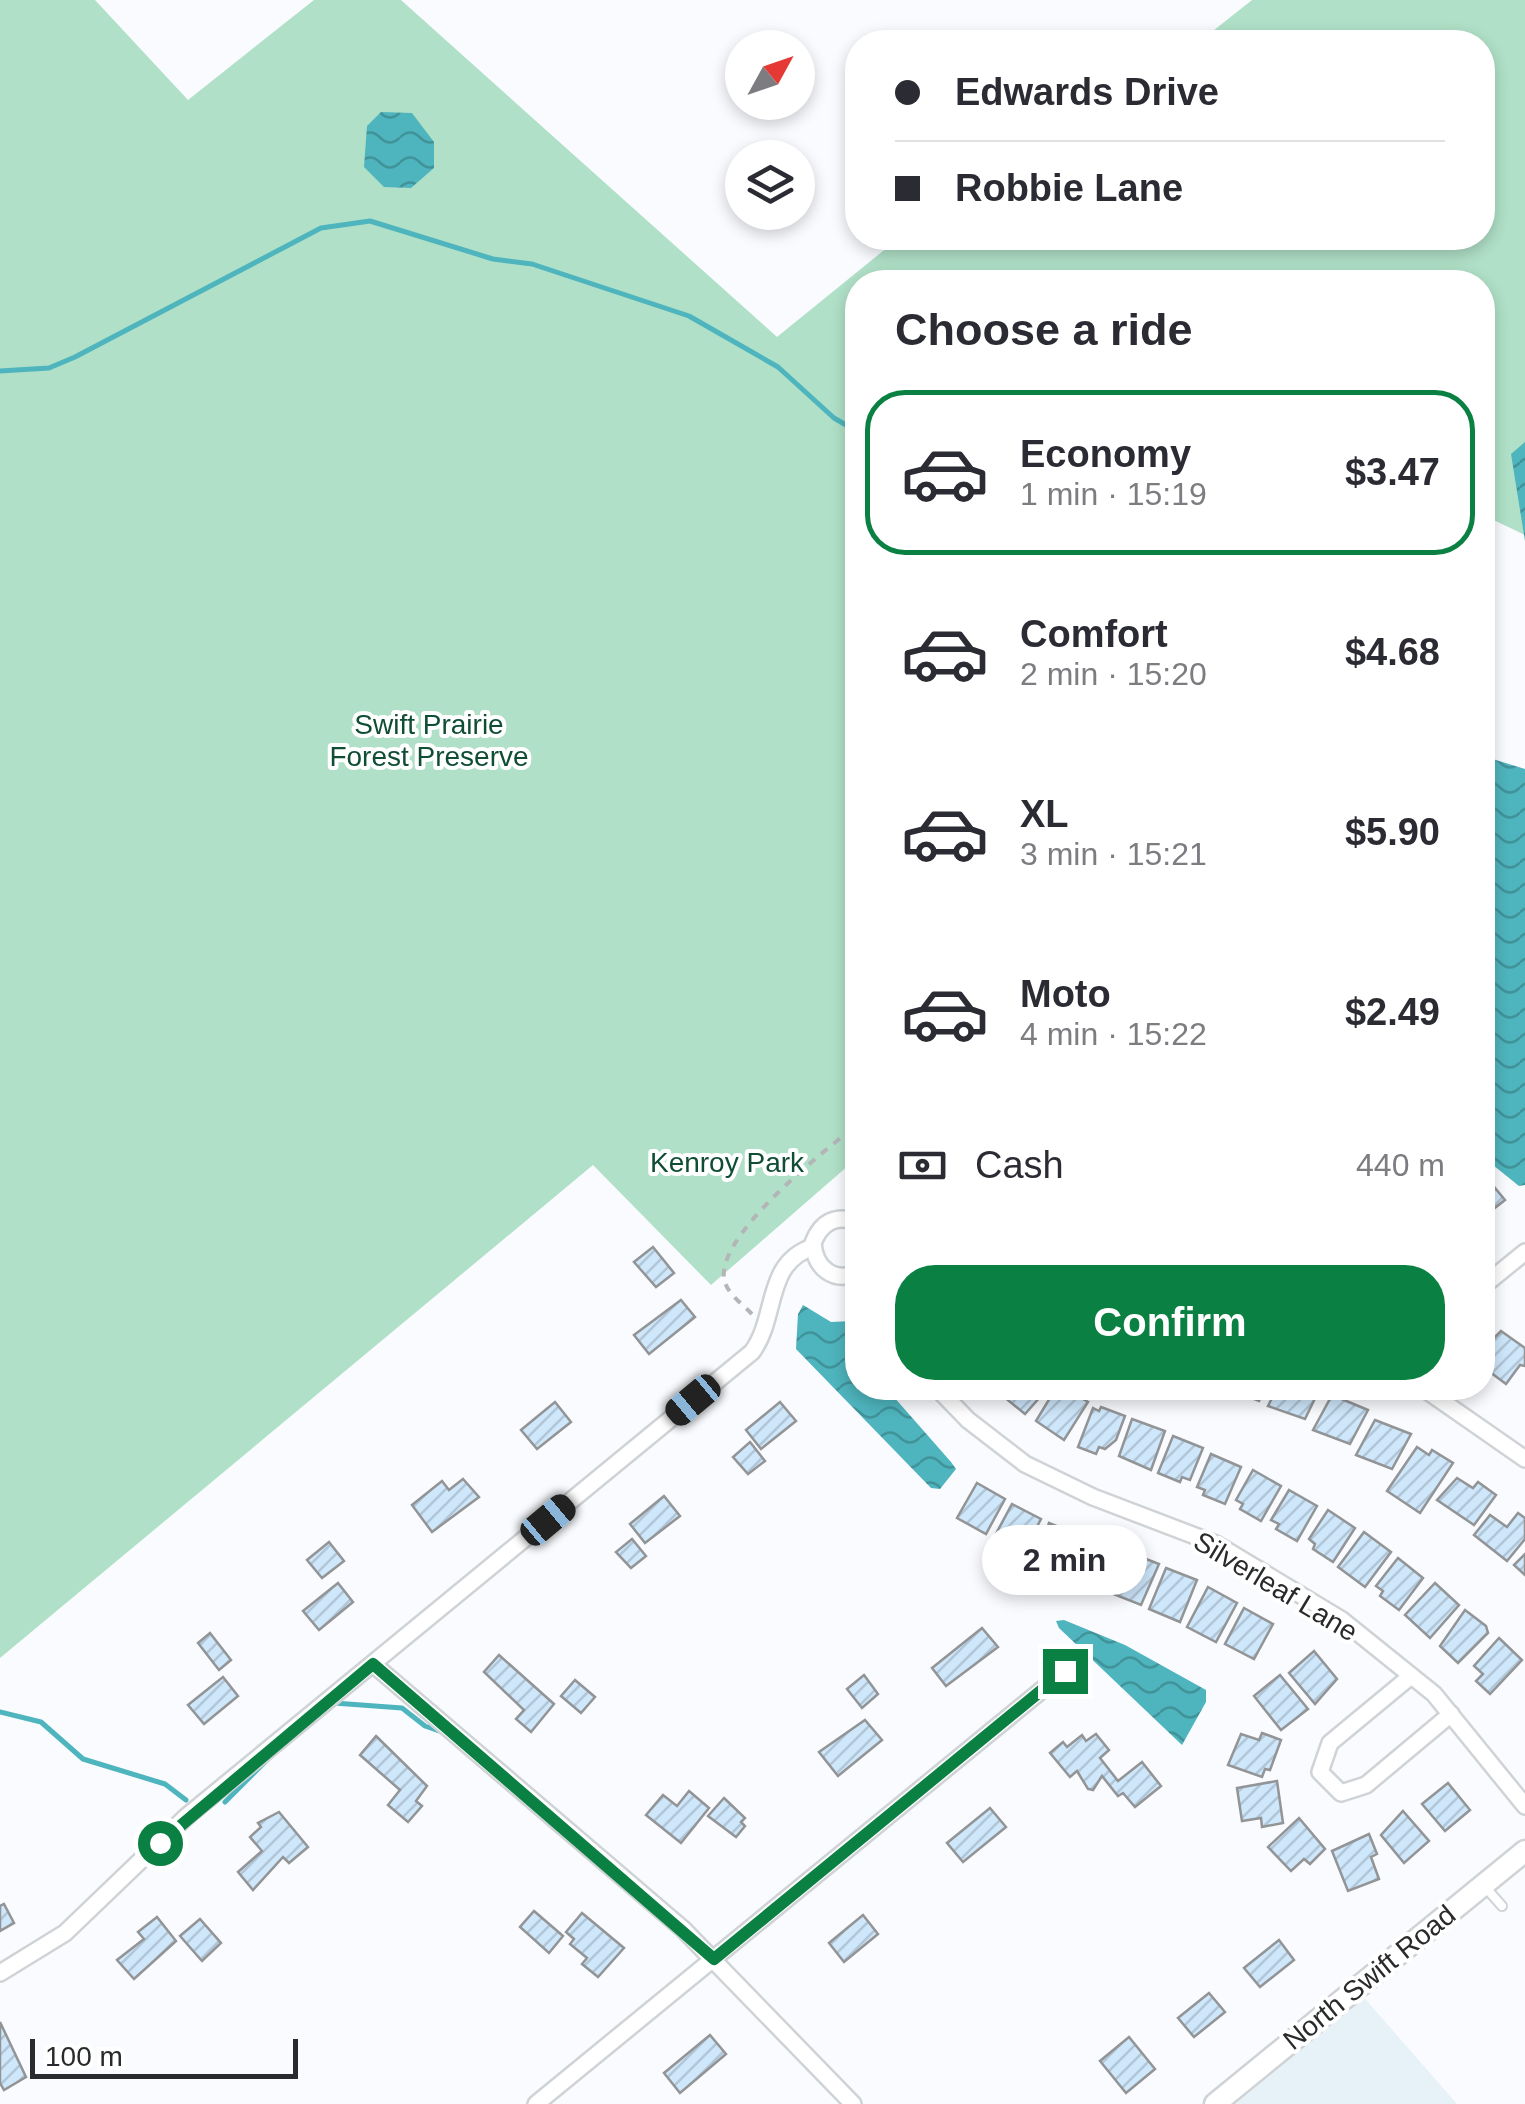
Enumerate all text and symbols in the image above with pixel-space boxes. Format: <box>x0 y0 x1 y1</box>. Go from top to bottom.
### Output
north arrow <box>725 30 815 120</box>
map controls <box>725 30 815 230</box>
text: Edwards Drive <box>955 71 1219 113</box>
button: layers <box>725 140 815 230</box>
text: Robbie Lane <box>955 167 1183 209</box>
text: Choose a ride <box>895 304 1193 355</box>
icon: car <box>900 428 990 518</box>
text: Economy <box>1020 433 1191 475</box>
text: $3.47 <box>1345 451 1440 493</box>
text: 1 min · 15:19 <box>1020 476 1207 512</box>
icon: car <box>900 608 990 698</box>
text: Comfort <box>1020 613 1168 655</box>
text: $4.68 <box>1345 631 1440 673</box>
text: 2 min · 15:20 <box>1020 656 1207 692</box>
park label: Swift Prairie Forest Preserve <box>329 709 529 772</box>
icon: car <box>900 788 990 878</box>
text: XL <box>1020 793 1069 835</box>
text: $5.90 <box>1345 811 1440 853</box>
text: 3 min · 15:21 <box>1020 836 1207 872</box>
icon: car <box>900 968 990 1058</box>
text: Moto <box>1020 973 1111 1015</box>
text: $2.49 <box>1345 991 1440 1033</box>
text: 4 min · 15:22 <box>1020 1016 1207 1052</box>
icon: cash <box>895 1138 950 1193</box>
text: Cash <box>975 1144 1064 1186</box>
park label: Kenroy Park <box>650 1147 805 1178</box>
text: 440 m <box>1356 1147 1445 1183</box>
button: Confirm <box>895 1265 1445 1380</box>
car <box>660 1369 726 1431</box>
car <box>515 1489 581 1551</box>
street label: Silverleaf Lane <box>1188 1525 1363 1647</box>
callout: 2 min <box>982 1526 1148 1596</box>
text: 2 min <box>1023 1542 1106 1578</box>
route end <box>1043 1649 1088 1694</box>
route start <box>138 1821 183 1866</box>
street label: North Swift Road <box>1277 1899 1461 2056</box>
scale bar <box>30 2034 298 2078</box>
text: 100 m <box>45 2041 123 2072</box>

